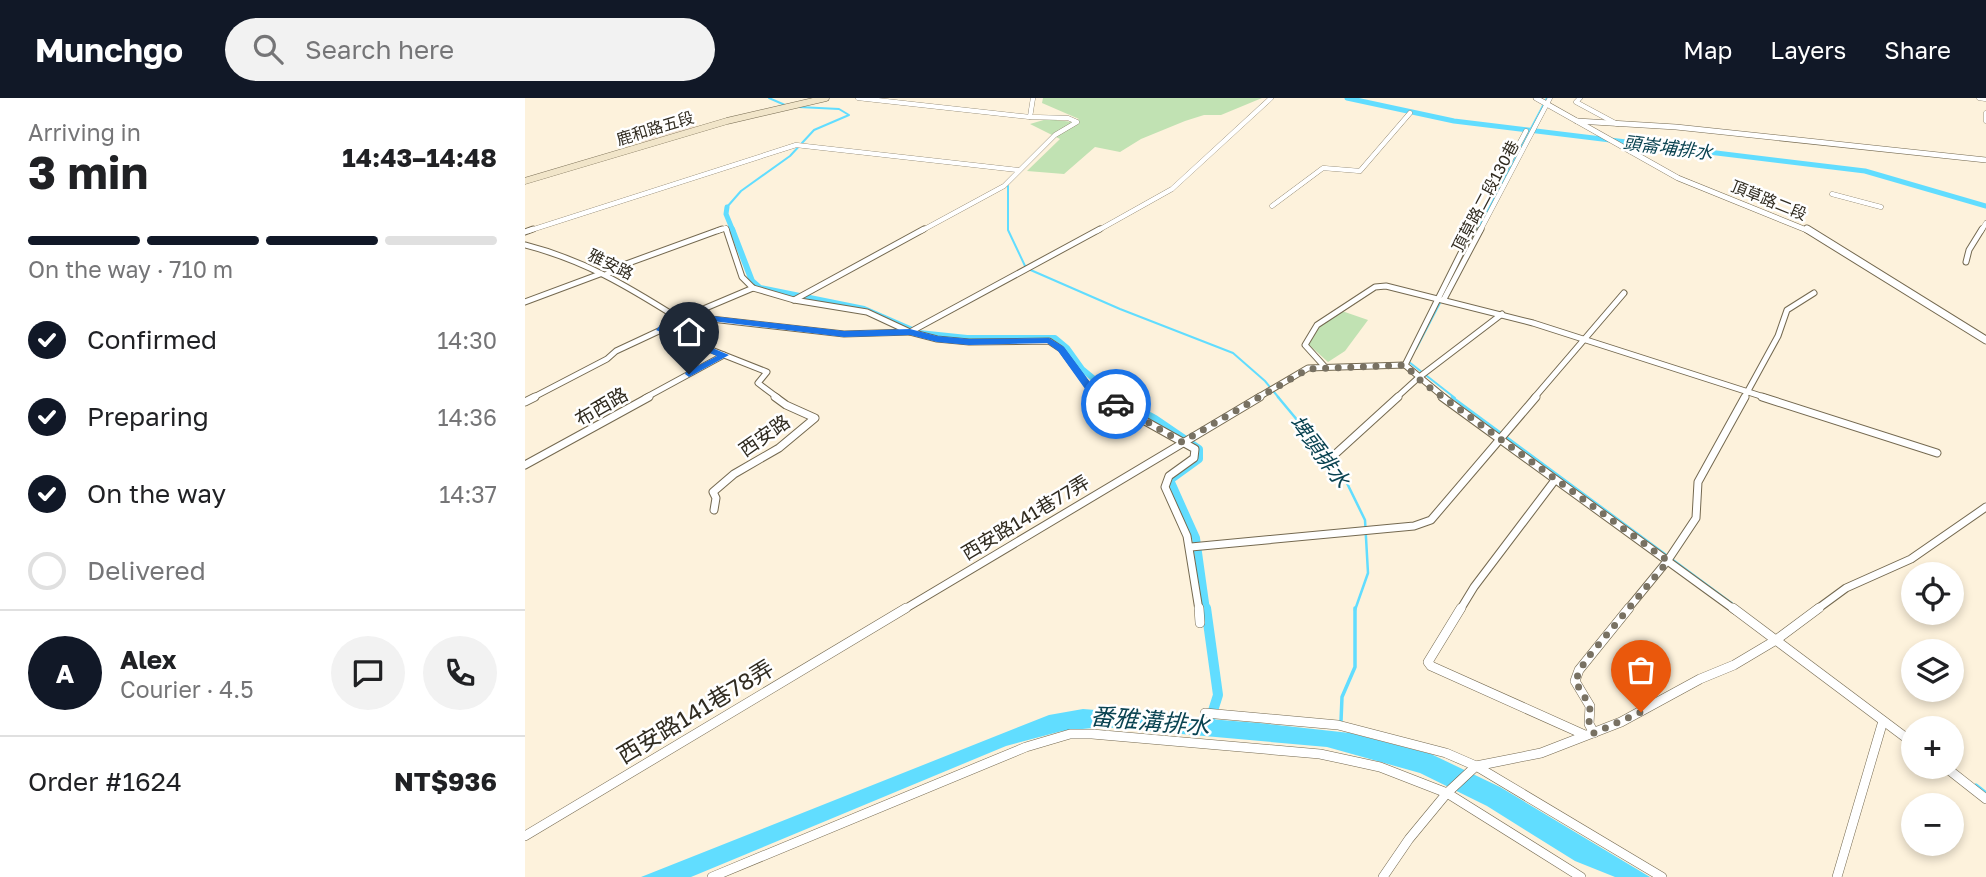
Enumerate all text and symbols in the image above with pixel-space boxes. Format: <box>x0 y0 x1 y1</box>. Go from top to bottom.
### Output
search box <box>225 18 715 81</box>
text: Munchgo <box>35 30 183 69</box>
icon: search <box>249 30 287 68</box>
text: Search here <box>305 34 454 65</box>
text: Map <box>1683 35 1732 64</box>
text: Layers <box>1770 35 1846 64</box>
text: Share <box>1884 35 1951 64</box>
street label: 鹿和路五段 <box>614 107 696 149</box>
text: Arriving in <box>28 118 141 146</box>
water label: 頭崙埔排水 <box>1622 131 1715 164</box>
street label: 頂草路二段130巷 <box>1447 137 1523 255</box>
text: 14:43–14:48 <box>342 142 497 173</box>
text: 3 min <box>28 144 148 199</box>
street label: 頂草路二段 <box>1728 176 1810 224</box>
street label: 雅安路 <box>585 244 637 284</box>
text: On the way · 710 m <box>28 255 233 283</box>
pin <box>659 302 719 374</box>
icon: home <box>670 313 708 351</box>
icon: check <box>28 321 66 359</box>
text: Confirmed <box>87 324 217 355</box>
text: 14:30 <box>437 326 497 354</box>
courier <box>1081 369 1151 439</box>
street label: 布西路 <box>571 382 631 430</box>
icon: car <box>1097 385 1135 423</box>
icon: check <box>28 398 66 436</box>
text: Preparing <box>87 401 209 432</box>
text: 14:36 <box>438 403 497 431</box>
street label: 西安路 <box>734 409 794 461</box>
water label: 埤頭排水 <box>1284 410 1356 493</box>
street label: 西安路141巷77弄 <box>957 470 1093 564</box>
icon: check <box>28 475 66 513</box>
text: On the way <box>87 478 226 509</box>
text: 14:37 <box>439 480 497 508</box>
text: Delivered <box>87 555 206 586</box>
map controls <box>1901 562 1964 856</box>
button: locate <box>1901 562 1964 625</box>
button: chat <box>331 636 405 710</box>
button: phone <box>423 636 497 710</box>
button: layers <box>1901 639 1964 702</box>
pin <box>1611 640 1671 712</box>
text: Alex <box>120 644 177 675</box>
icon: bag <box>1622 651 1660 689</box>
street label: 西安路141巷78弄 <box>612 653 778 769</box>
text: A <box>56 658 74 689</box>
text: Courier · 4.5 <box>120 675 253 703</box>
water label: 番雅溝排水 <box>1089 700 1212 740</box>
button: + <box>1901 716 1964 779</box>
text: Order #1624 <box>28 766 182 797</box>
text: NT$936 <box>394 766 497 797</box>
button: − <box>1901 793 1964 856</box>

